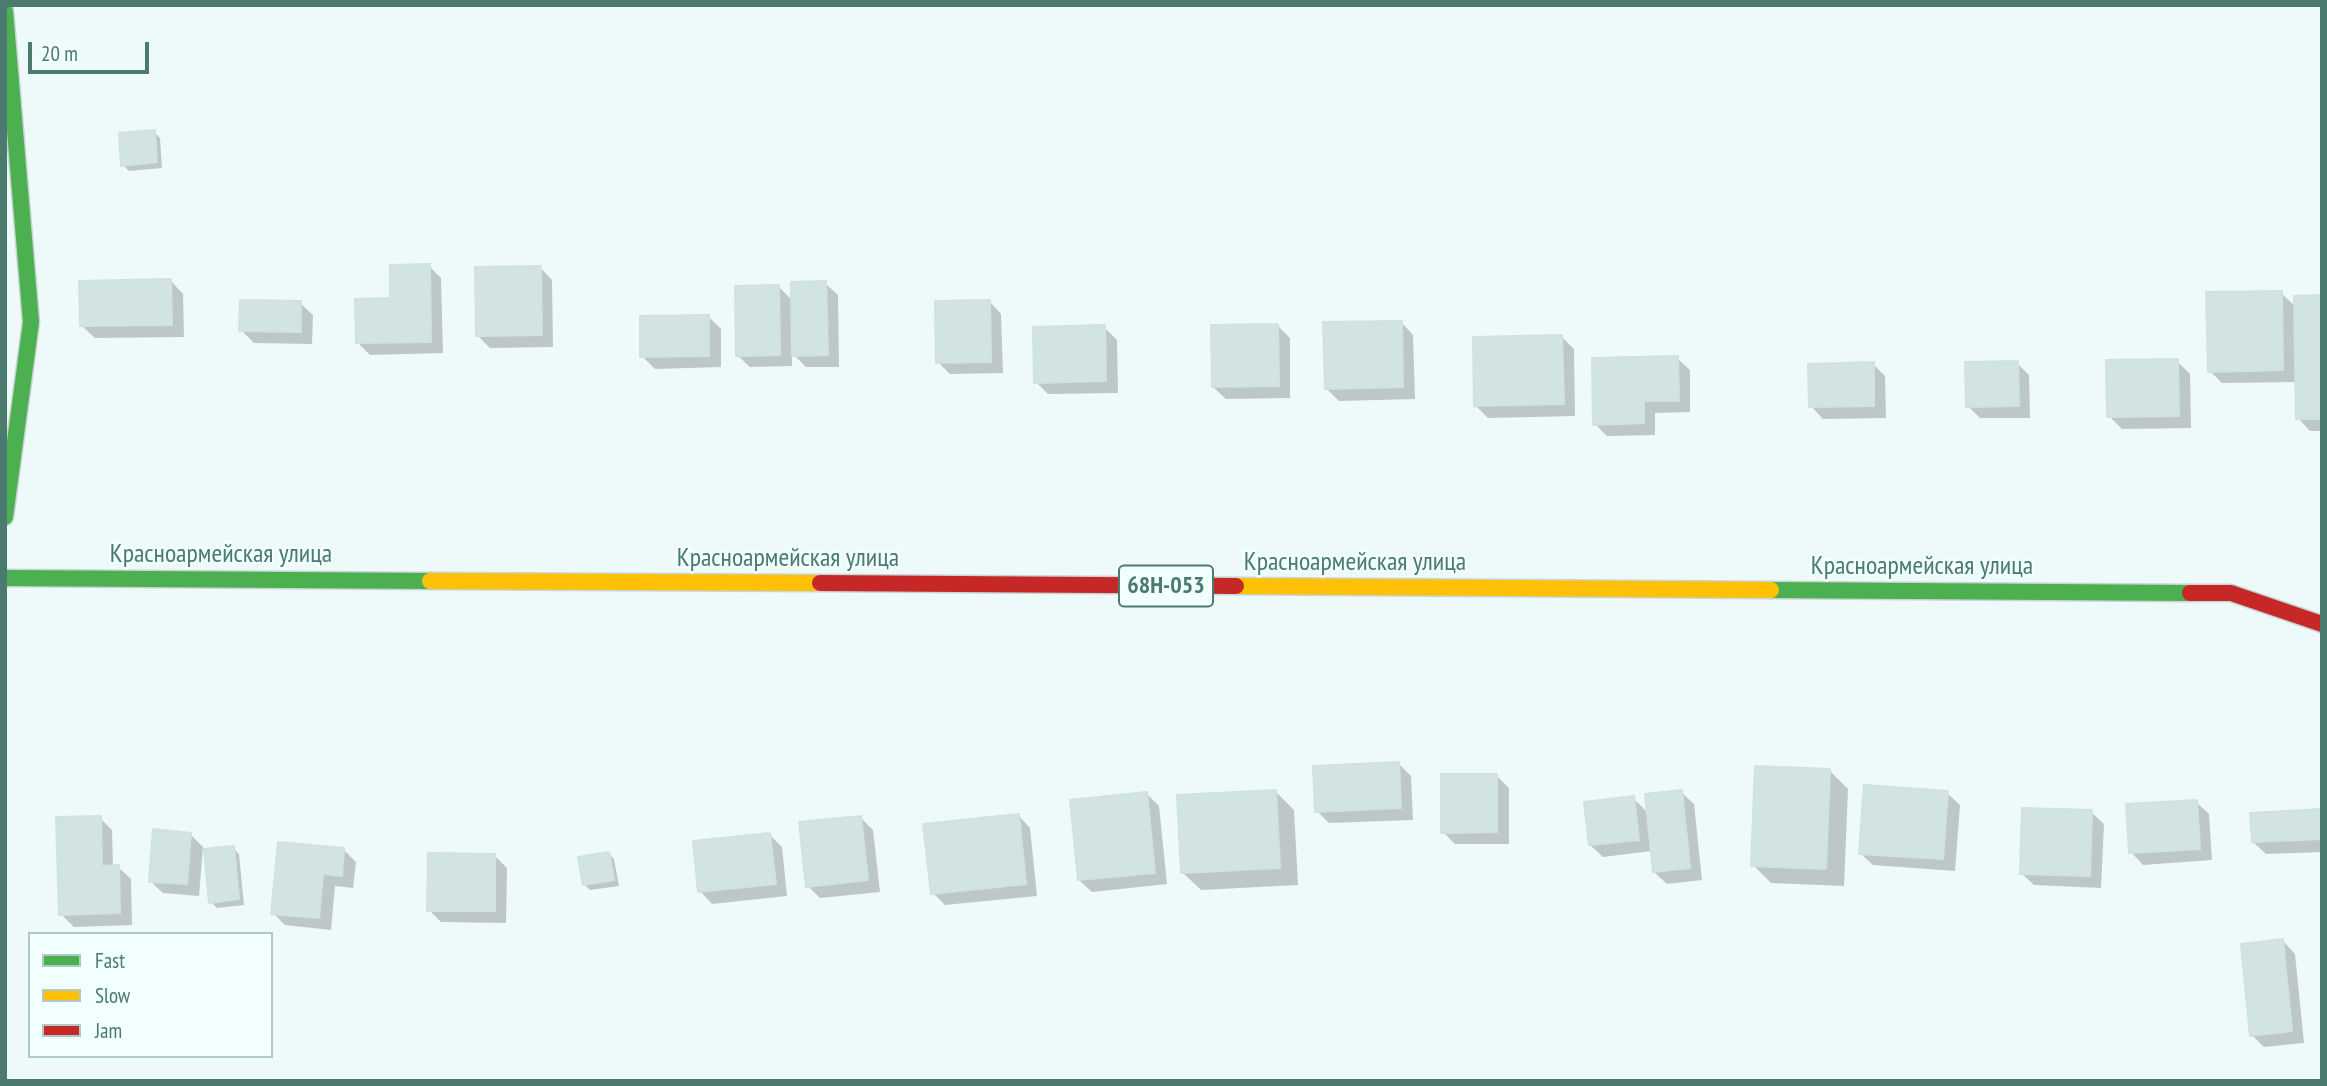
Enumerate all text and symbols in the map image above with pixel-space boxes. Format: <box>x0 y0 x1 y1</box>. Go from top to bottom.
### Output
scale bar <box>32 28 152 72</box>
text: 20 m <box>41 40 78 67</box>
street label: Красноармейская улица <box>110 539 332 571</box>
street label: Красноармейская улица <box>677 543 899 575</box>
street label: Красноармейская улица <box>1244 547 1466 579</box>
street label: Красноармейская улица <box>1811 551 2033 583</box>
road number: 68Н-053 <box>1119 566 1213 606</box>
legend <box>28 932 273 1058</box>
text: Fast <box>95 947 125 974</box>
text: Slow <box>95 982 130 1009</box>
text: Jam <box>95 1017 122 1044</box>

